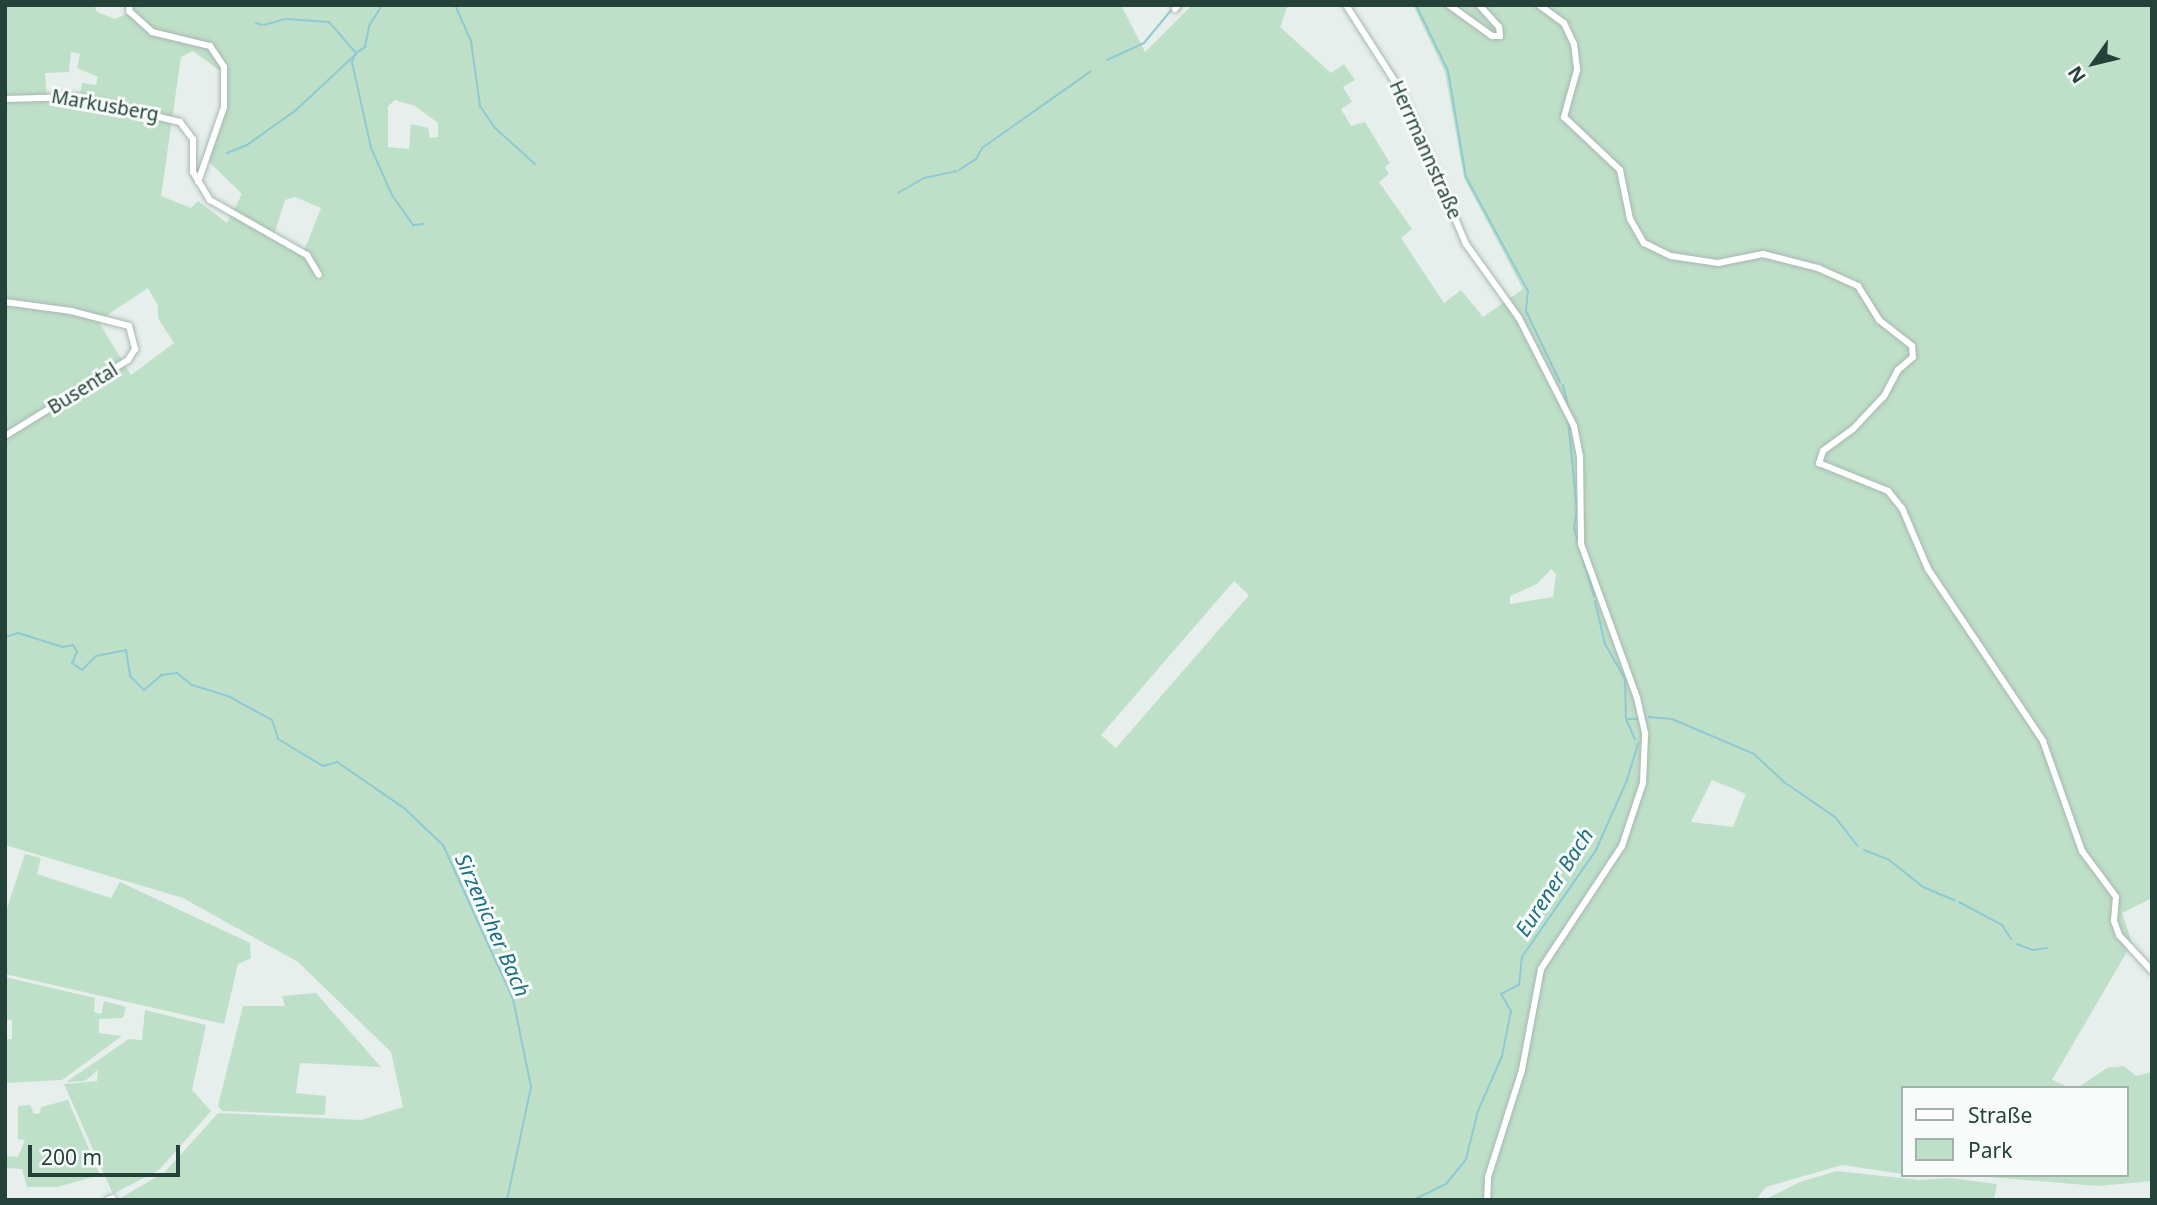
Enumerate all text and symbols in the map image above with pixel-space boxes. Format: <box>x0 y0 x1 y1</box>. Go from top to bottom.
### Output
north arrow <box>2059 28 2129 98</box>
text: N <box>2061 61 2092 88</box>
street label: Herrmannstraße <box>1384 77 1466 223</box>
street label: Markusberg <box>50 85 160 127</box>
street label: Busental <box>44 359 122 419</box>
water label: Eurener Bach <box>1510 823 1598 941</box>
water label: Sirzenicher Bach <box>450 850 536 1000</box>
legend <box>1902 1086 2129 1177</box>
text: Straße <box>1968 1101 2032 1129</box>
scale bar <box>32 1132 184 1176</box>
text: Park <box>1968 1136 2012 1164</box>
text: 200 m <box>41 1143 102 1171</box>

